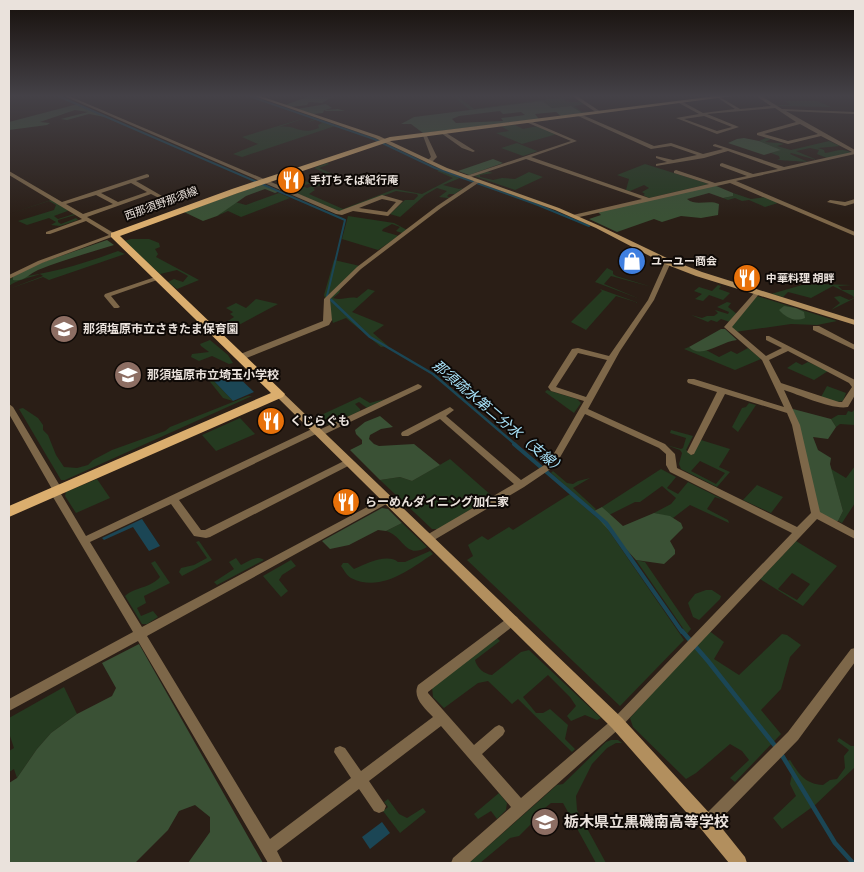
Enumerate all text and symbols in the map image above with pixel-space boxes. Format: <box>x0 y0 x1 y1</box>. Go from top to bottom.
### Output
restaurant icon: 手打ちそば紀行庵 <box>276 165 306 195</box>
place label: 手打ちそば紀行庵 <box>310 173 399 187</box>
street label: 西那須野那須線 <box>122 183 200 223</box>
shop icon: ユーユー商会 <box>617 246 647 276</box>
place label: ユーユー商会 <box>651 254 717 268</box>
restaurant icon: 中華料理 胡畔 <box>732 263 762 293</box>
place label: 中華料理 胡畔 <box>766 271 835 285</box>
school or university icon: 那須塩原市立さきたま保育園 <box>49 314 79 344</box>
place label: 那須塩原市立さきたま保育園 <box>83 321 239 337</box>
water label: 那須疏水第二分水（支線） <box>429 356 569 478</box>
school or university icon: 那須塩原市立埼玉小学校 <box>113 360 143 390</box>
place label: 那須塩原市立埼玉小学校 <box>147 367 279 383</box>
restaurant icon: くじらぐも <box>256 406 286 436</box>
place label: くじらぐも <box>290 413 350 429</box>
restaurant icon: らーめんダイニング加仁家 <box>331 487 361 517</box>
place label: らーめんダイニング加仁家 <box>365 494 509 510</box>
school or university icon: 栃木県立黒磯南高等学校 <box>530 807 560 837</box>
place label: 栃木県立黒磯南高等学校 <box>564 812 729 832</box>

